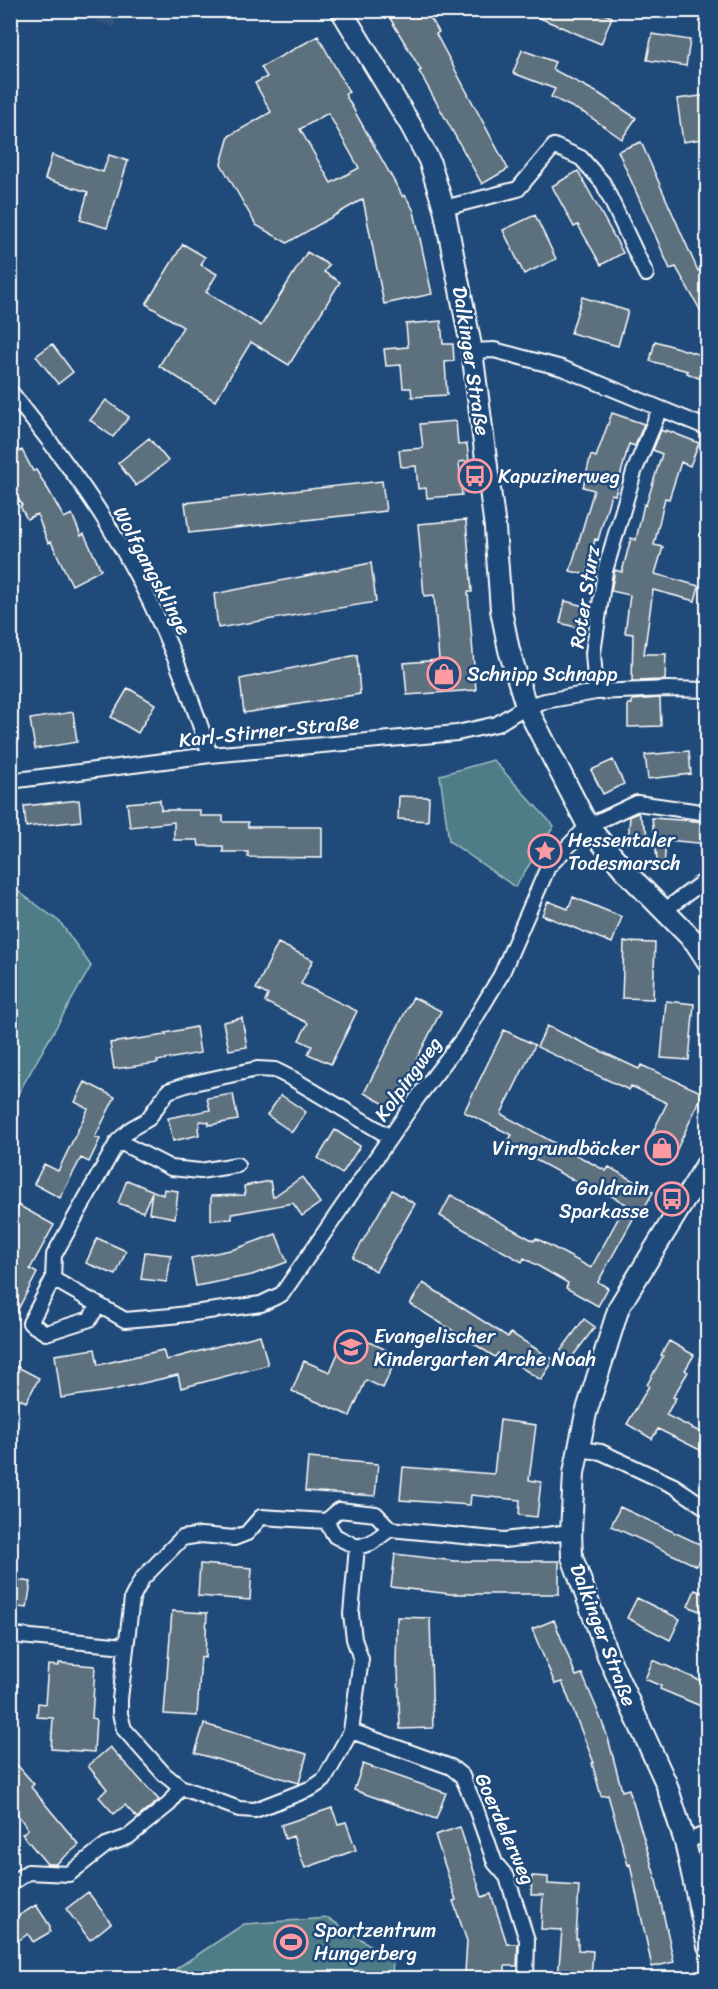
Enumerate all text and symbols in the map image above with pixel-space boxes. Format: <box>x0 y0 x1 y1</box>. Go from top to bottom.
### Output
street label: Dalkinger Straße <box>442 284 500 438</box>
bus stop icon: Kapuzinerweg <box>457 458 493 494</box>
place label: Kapuzinerweg <box>498 459 620 494</box>
street label: Wolfgangsklinge <box>103 500 201 642</box>
street label: Roter Sturz <box>560 543 610 651</box>
shop icon: Schnipp Schnapp <box>426 656 462 692</box>
place label: Schnipp Schnapp <box>467 657 618 692</box>
street label: Karl-Stirner-Straße <box>177 704 361 758</box>
place label: Hessentaler Todesmarsch <box>568 823 681 881</box>
place icon: Hessentaler Todesmarsch <box>527 833 563 869</box>
street label: Kolpingweg <box>365 1029 451 1129</box>
shop icon: Virngrundbäcker <box>644 1130 680 1166</box>
place label: Virngrundbäcker <box>492 1131 641 1166</box>
place label: Goldrain Sparkasse <box>559 1171 649 1229</box>
bus stop icon: Goldrain Sparkasse <box>654 1181 690 1217</box>
place label: Evangelischer Kindergarten Arche Noah <box>374 1319 596 1377</box>
school or university icon: Evangelischer Kindergarten Arche Noah <box>333 1329 369 1365</box>
street label: Dalkinger Straße <box>560 1558 646 1712</box>
street label: Goerdelerweg <box>465 1767 545 1891</box>
place label: Sportzentrum Hungerberg <box>314 1913 436 1971</box>
sports icon: Sportzentrum Hungerberg <box>273 1924 309 1960</box>

